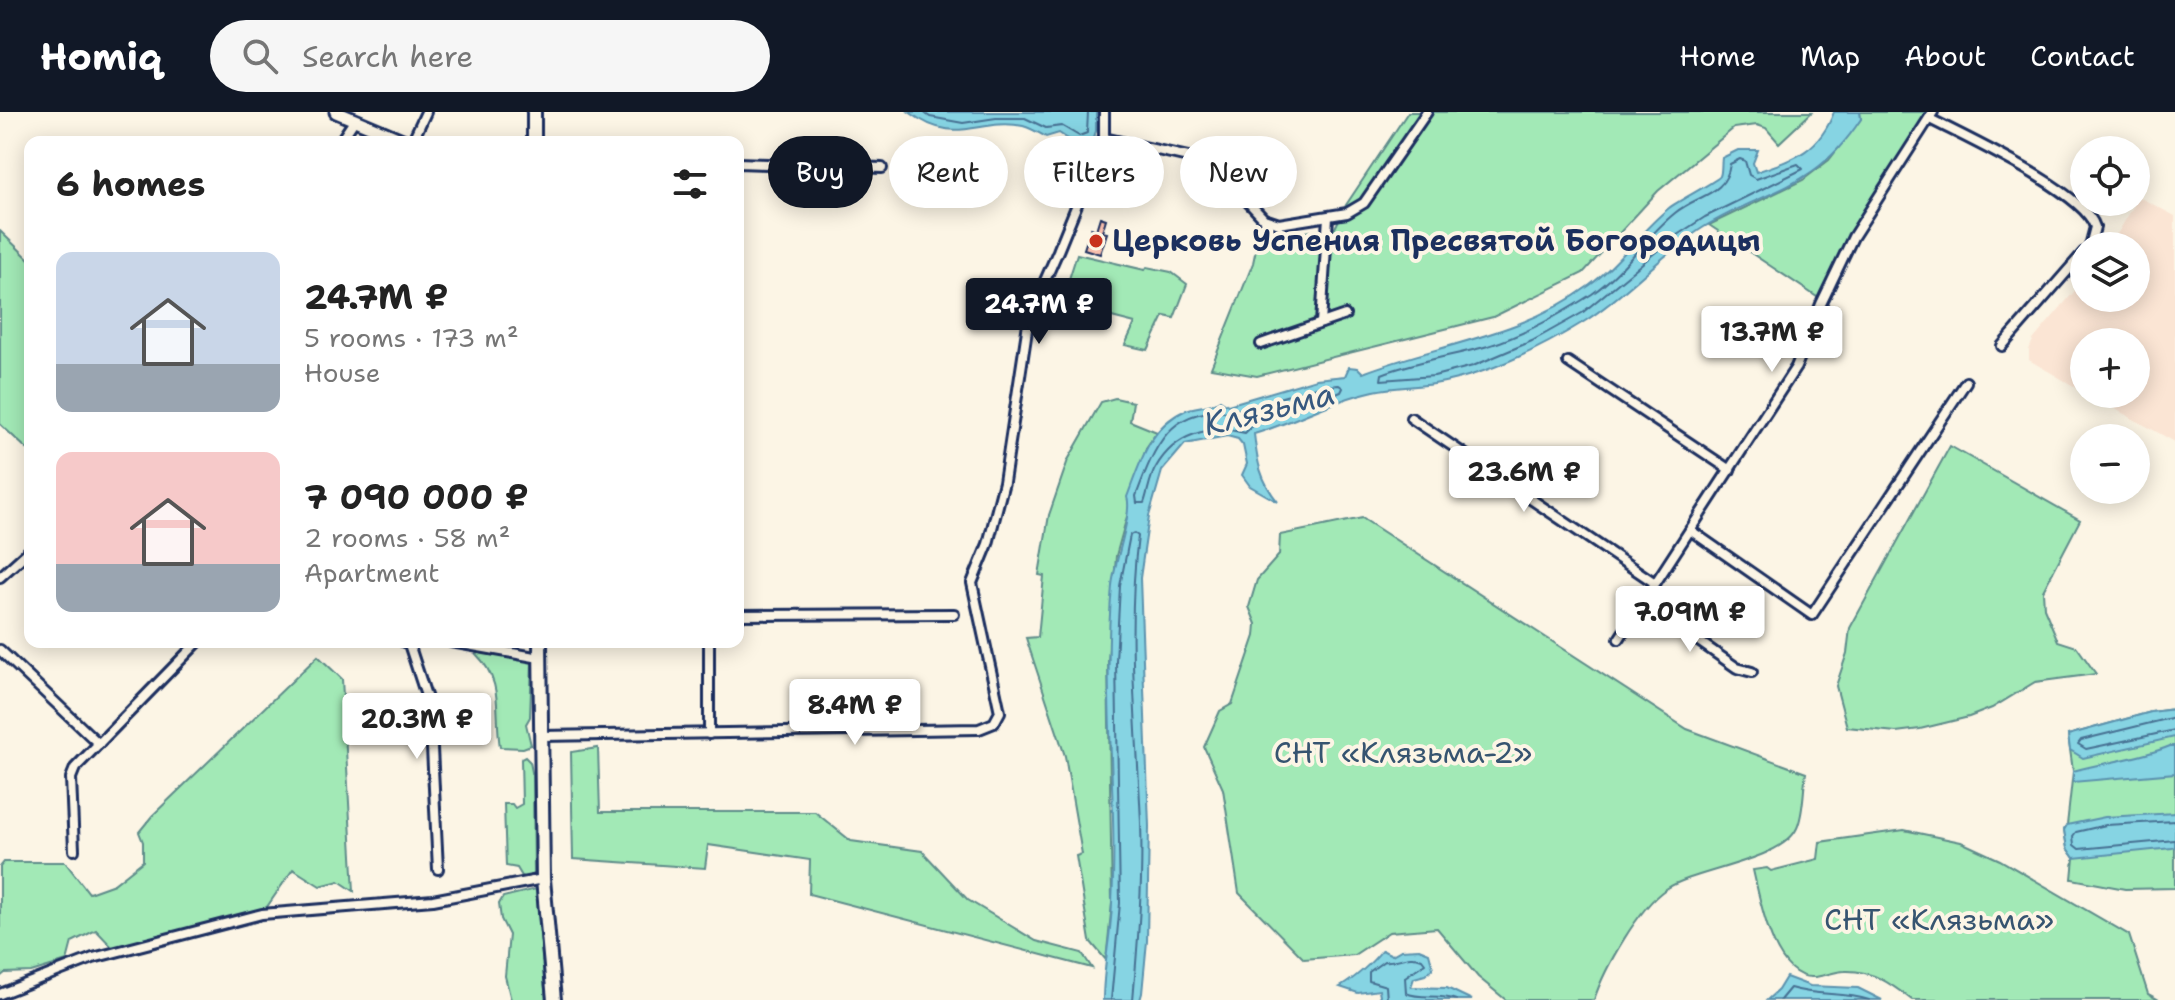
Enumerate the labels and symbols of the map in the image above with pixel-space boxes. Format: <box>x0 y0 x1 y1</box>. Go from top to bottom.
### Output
place label: Церковь Успения Пресвятой Богородицы <box>1112 220 1761 261</box>
marker: Церковь Успения Пресвятой Богородицы <box>1087 232 1105 250</box>
pin: 24.7M ₽ <box>965 278 1113 346</box>
pin: 13.7M ₽ <box>1698 306 1846 374</box>
water label: Клязьма <box>1199 371 1339 446</box>
pin: 23.6M ₽ <box>1450 446 1598 514</box>
pin: 7.09M ₽ <box>1616 586 1764 654</box>
pin: 8.4M ₽ <box>790 679 920 747</box>
pin: 20.3M ₽ <box>343 693 491 761</box>
park label: СНТ «Клязьма-2» <box>1274 732 1532 773</box>
park label: СНТ «Клязьма» <box>1824 899 2054 940</box>

